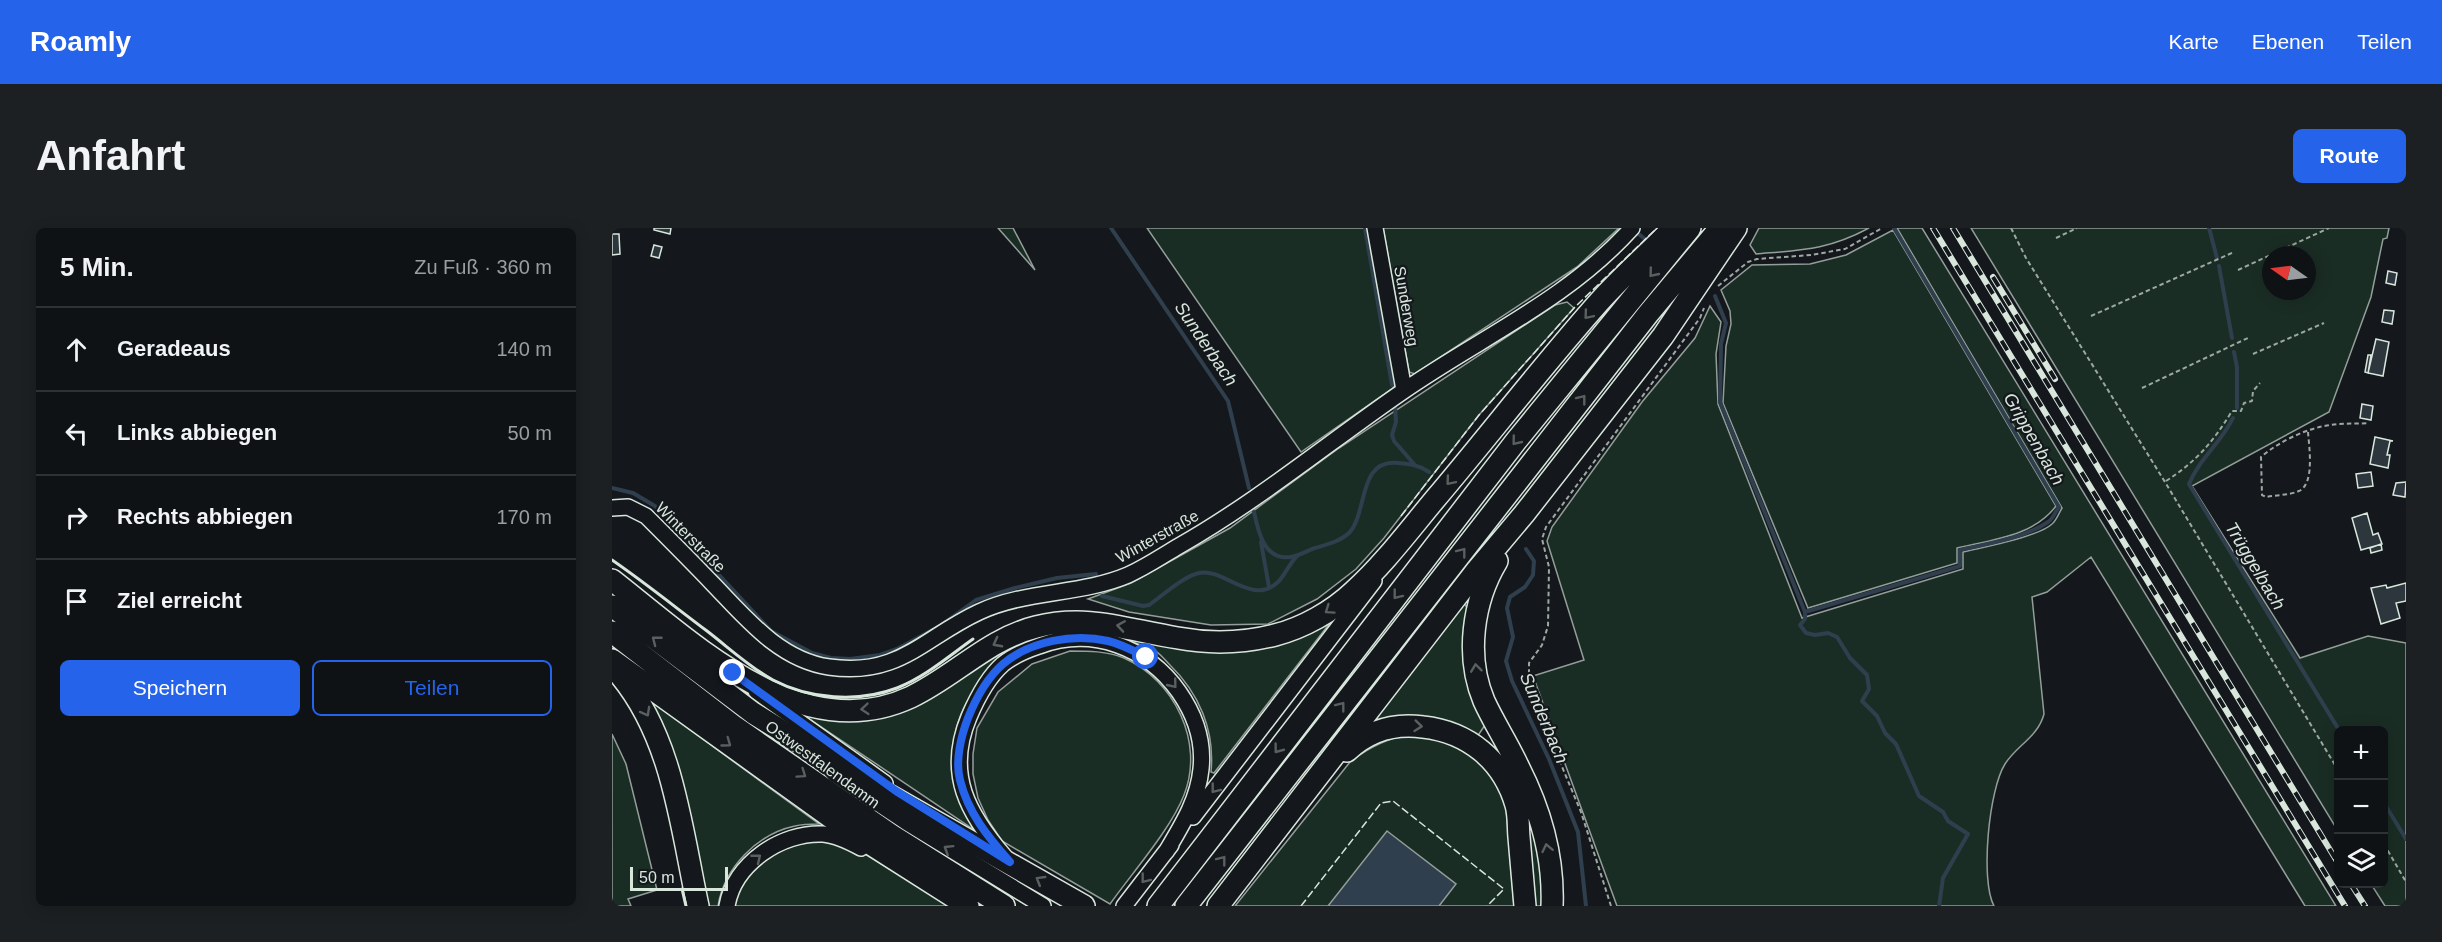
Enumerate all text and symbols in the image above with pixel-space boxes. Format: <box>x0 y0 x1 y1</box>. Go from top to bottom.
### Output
text: Roamly <box>30 26 131 57</box>
text: Karte <box>2169 30 2219 53</box>
text: Ebenen <box>2252 30 2324 53</box>
text: Teilen <box>2357 30 2412 53</box>
button: Route <box>2293 129 2406 183</box>
text: Anfahrt <box>36 132 185 179</box>
north arrow <box>2262 246 2316 300</box>
text: 5 Min. <box>60 252 134 282</box>
text: Zu Fuß · 360 m <box>414 256 552 278</box>
street label: Sunderweg <box>1391 265 1422 347</box>
one-way arrow <box>1649 266 1660 277</box>
water label: Sunderbach <box>1171 298 1241 390</box>
one-way arrow <box>1585 308 1596 319</box>
icon: ahead <box>60 333 93 366</box>
text: Geradeaus <box>117 336 231 361</box>
text: 140 m <box>496 338 552 360</box>
water label: Grippenbach <box>2000 389 2068 489</box>
one-way arrow <box>1574 394 1585 405</box>
icon: left <box>60 417 93 450</box>
text: Links abbiegen <box>117 420 277 445</box>
text: 50 m <box>508 422 552 444</box>
one-way arrow <box>1513 434 1524 445</box>
one-way arrow <box>1447 474 1458 485</box>
street label: Winterstraße <box>652 499 729 576</box>
icon: right <box>60 501 93 534</box>
text: Rechts abbiegen <box>117 504 293 529</box>
text: 170 m <box>496 506 552 528</box>
street label: Winterstraße <box>1113 507 1201 566</box>
water label: Trüggelbach <box>2221 519 2289 613</box>
one-way arrow <box>1454 548 1465 559</box>
icon: arrive <box>60 585 93 618</box>
text: Ziel erreicht <box>117 588 242 613</box>
one-way arrow <box>1394 588 1405 599</box>
one-way arrow <box>1324 603 1335 614</box>
one-way arrow <box>1116 620 1125 632</box>
one-way arrow <box>993 636 1003 647</box>
one-way arrow <box>651 637 662 648</box>
route start <box>1132 643 1158 669</box>
route end <box>719 659 745 685</box>
button: Speichern <box>60 660 300 716</box>
button: Teilen <box>312 660 552 716</box>
one-way arrow <box>1470 663 1482 672</box>
water label: Sunderbach <box>1516 669 1572 767</box>
one-way arrow <box>1166 678 1177 689</box>
one-way arrow <box>1334 701 1345 712</box>
one-way arrow <box>860 702 869 715</box>
one-way arrow <box>639 706 650 716</box>
street label: Ostwestfalendamm <box>762 717 883 812</box>
one-way arrow <box>1414 720 1423 732</box>
map controls <box>2334 726 2388 888</box>
button: + <box>2334 726 2388 780</box>
one-way arrow <box>721 736 732 747</box>
one-way arrow <box>1275 743 1286 754</box>
one-way arrow <box>796 767 807 778</box>
button: − <box>2334 780 2388 834</box>
one-way arrow <box>1211 783 1222 794</box>
button: layers <box>2334 834 2388 888</box>
one-way arrow <box>1541 843 1554 853</box>
one-way arrow <box>944 844 954 856</box>
one-way arrow <box>750 854 761 865</box>
one-way arrow <box>1215 855 1226 866</box>
scale bar <box>630 864 728 892</box>
text: 50 m <box>639 869 675 886</box>
one-way arrow <box>1142 872 1153 883</box>
one-way arrow <box>1036 876 1046 887</box>

